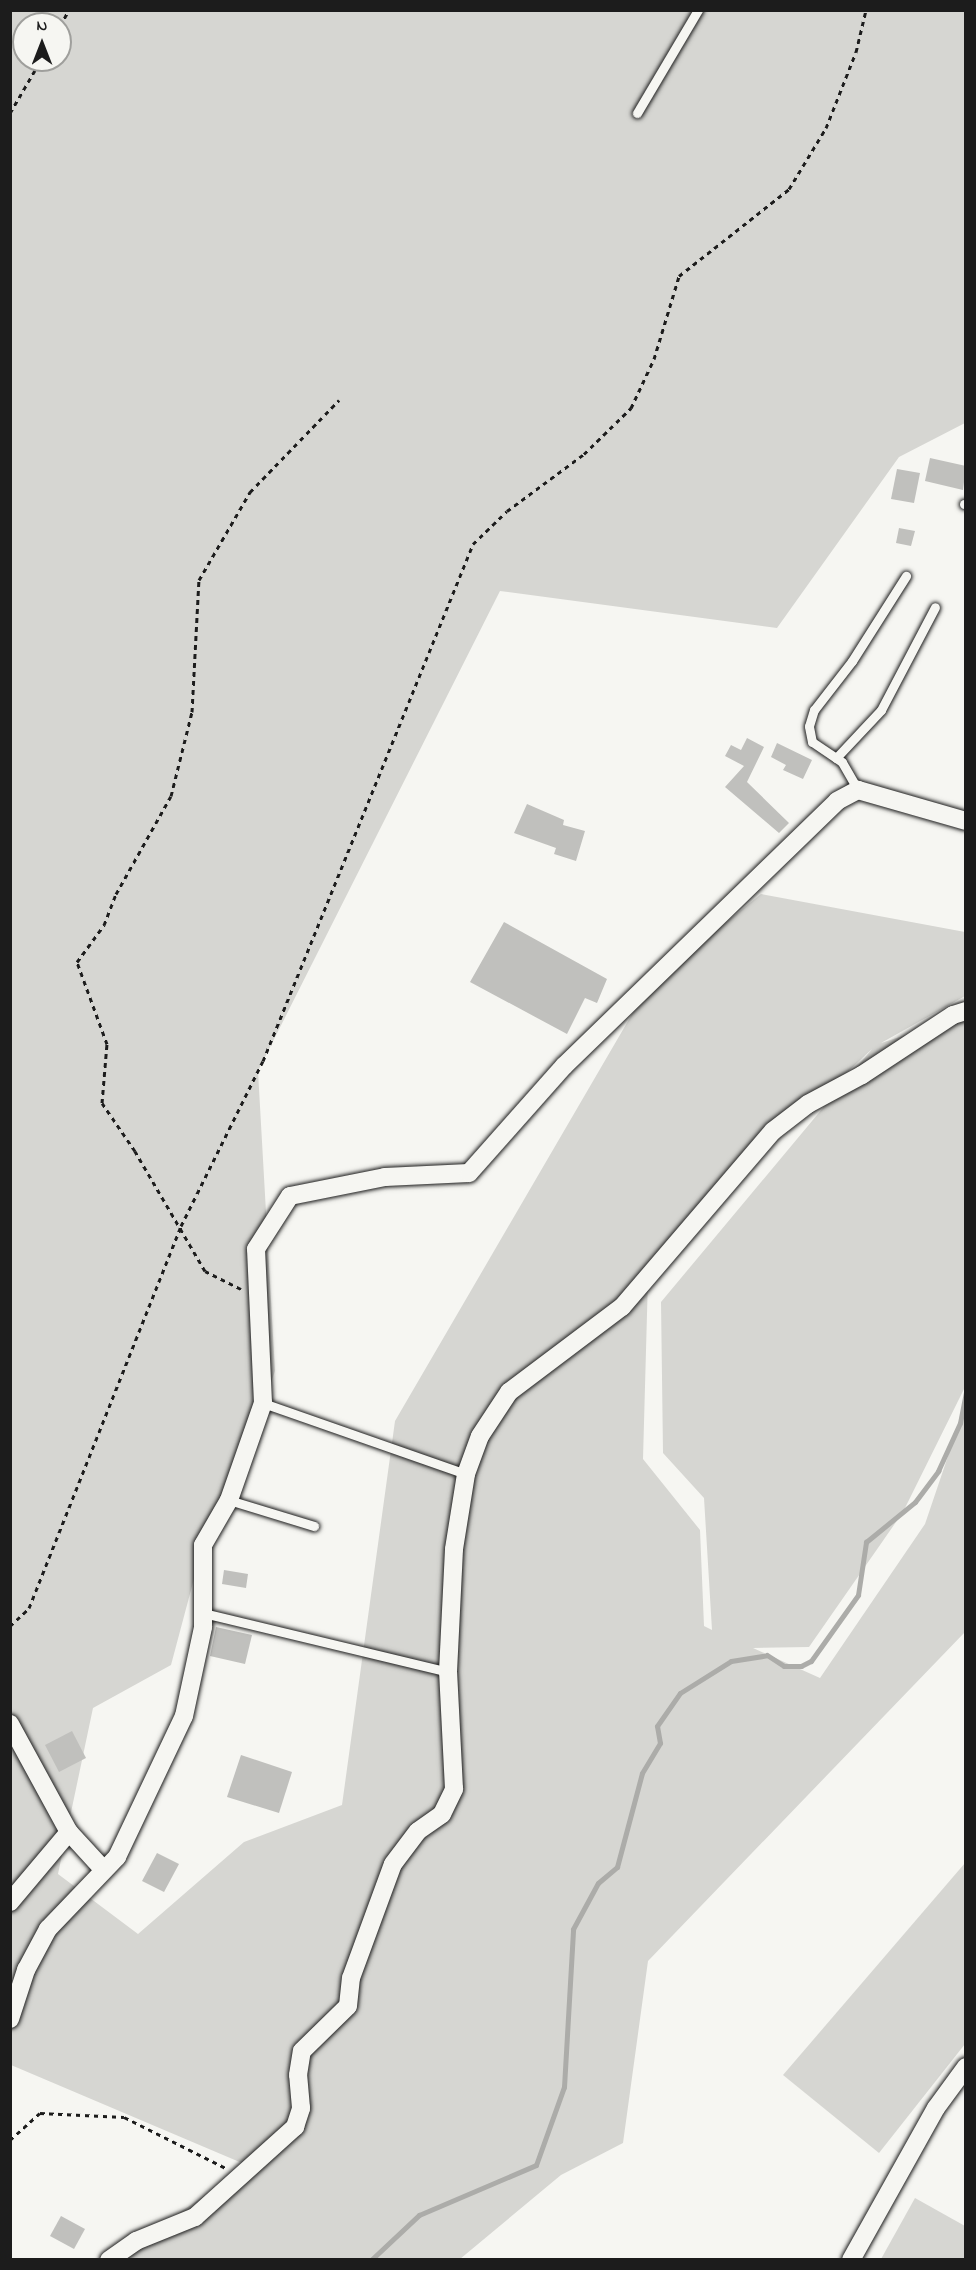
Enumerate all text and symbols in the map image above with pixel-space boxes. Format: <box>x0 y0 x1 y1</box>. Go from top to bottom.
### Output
north arrow <box>12 12 72 72</box>
text: N <box>37 14 47 38</box>

